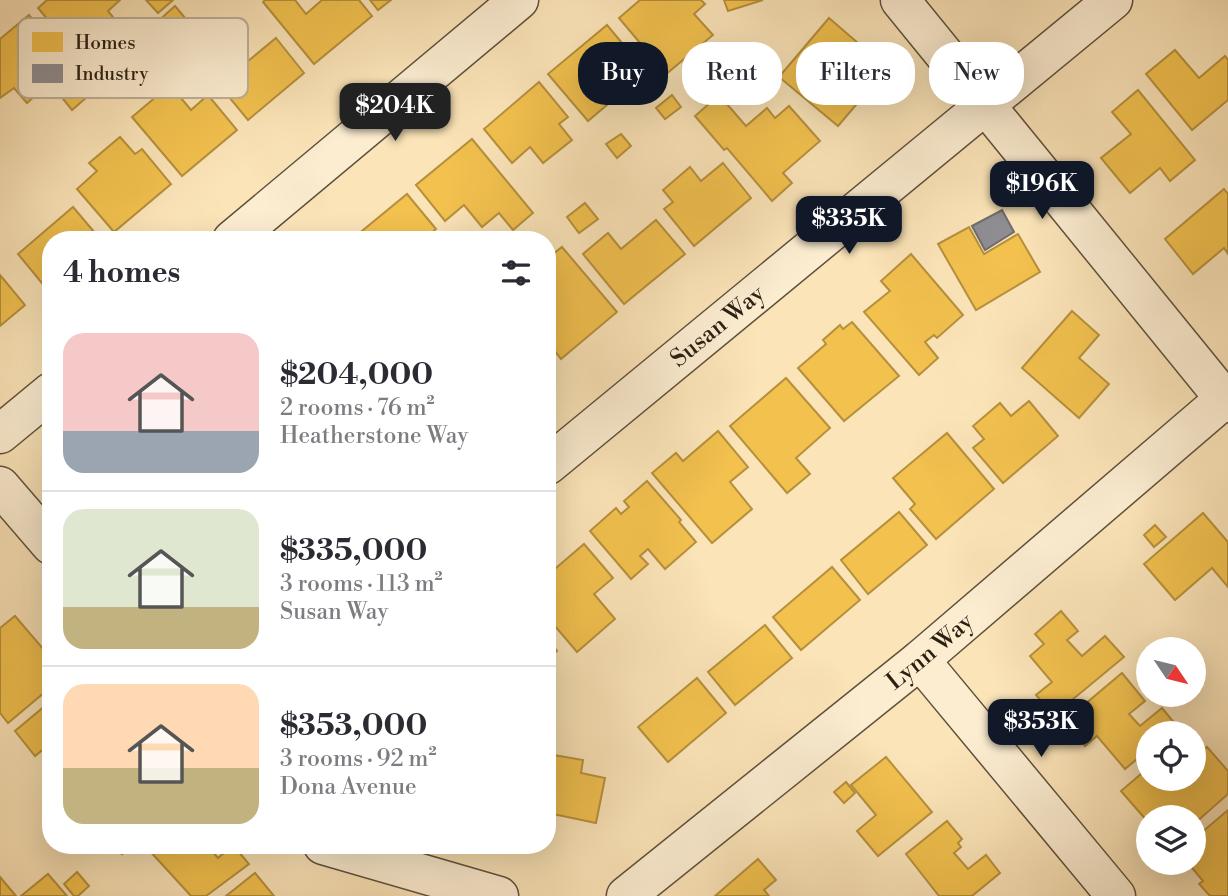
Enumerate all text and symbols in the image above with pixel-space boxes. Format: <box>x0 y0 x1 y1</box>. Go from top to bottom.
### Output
legend <box>18 18 248 98</box>
text: Homes <box>75 31 135 55</box>
chip: Buy <box>578 42 668 105</box>
chip: Rent <box>682 42 782 105</box>
chip: Filters <box>796 42 915 105</box>
chip: New <box>929 42 1024 105</box>
text: Industry <box>75 62 149 86</box>
pin: $204K <box>346 83 444 143</box>
text: $204K <box>356 92 434 120</box>
pin: $196K <box>993 162 1091 221</box>
text: $196K <box>1006 170 1078 198</box>
pin: $335K <box>800 196 898 256</box>
text: $335K <box>812 205 886 233</box>
text: 4 homes <box>63 254 180 292</box>
icon: filters <box>497 254 535 292</box>
street label: Susan Way <box>664 279 771 374</box>
text: $204,000 <box>280 356 433 394</box>
icon: home <box>119 361 203 445</box>
text: 2 rooms · 76 m² <box>280 394 435 422</box>
text: Heatherstone Way <box>280 422 469 450</box>
text: $335,000 <box>280 532 427 570</box>
icon: home <box>119 537 203 621</box>
text: 3 rooms · 113 m² <box>280 570 443 598</box>
text: Susan Way <box>280 598 389 626</box>
street label: Lynn Way <box>881 607 980 697</box>
north arrow <box>1136 637 1206 707</box>
map controls <box>1136 637 1206 875</box>
pin: $353K <box>992 700 1090 759</box>
text: $353,000 <box>280 707 427 745</box>
text: $353K <box>1004 708 1078 736</box>
icon: home <box>119 712 203 796</box>
button: locate <box>1136 721 1206 791</box>
text: 3 rooms · 92 m² <box>280 745 436 773</box>
text: Dona Avenue <box>280 773 417 801</box>
button: layers <box>1136 805 1206 875</box>

